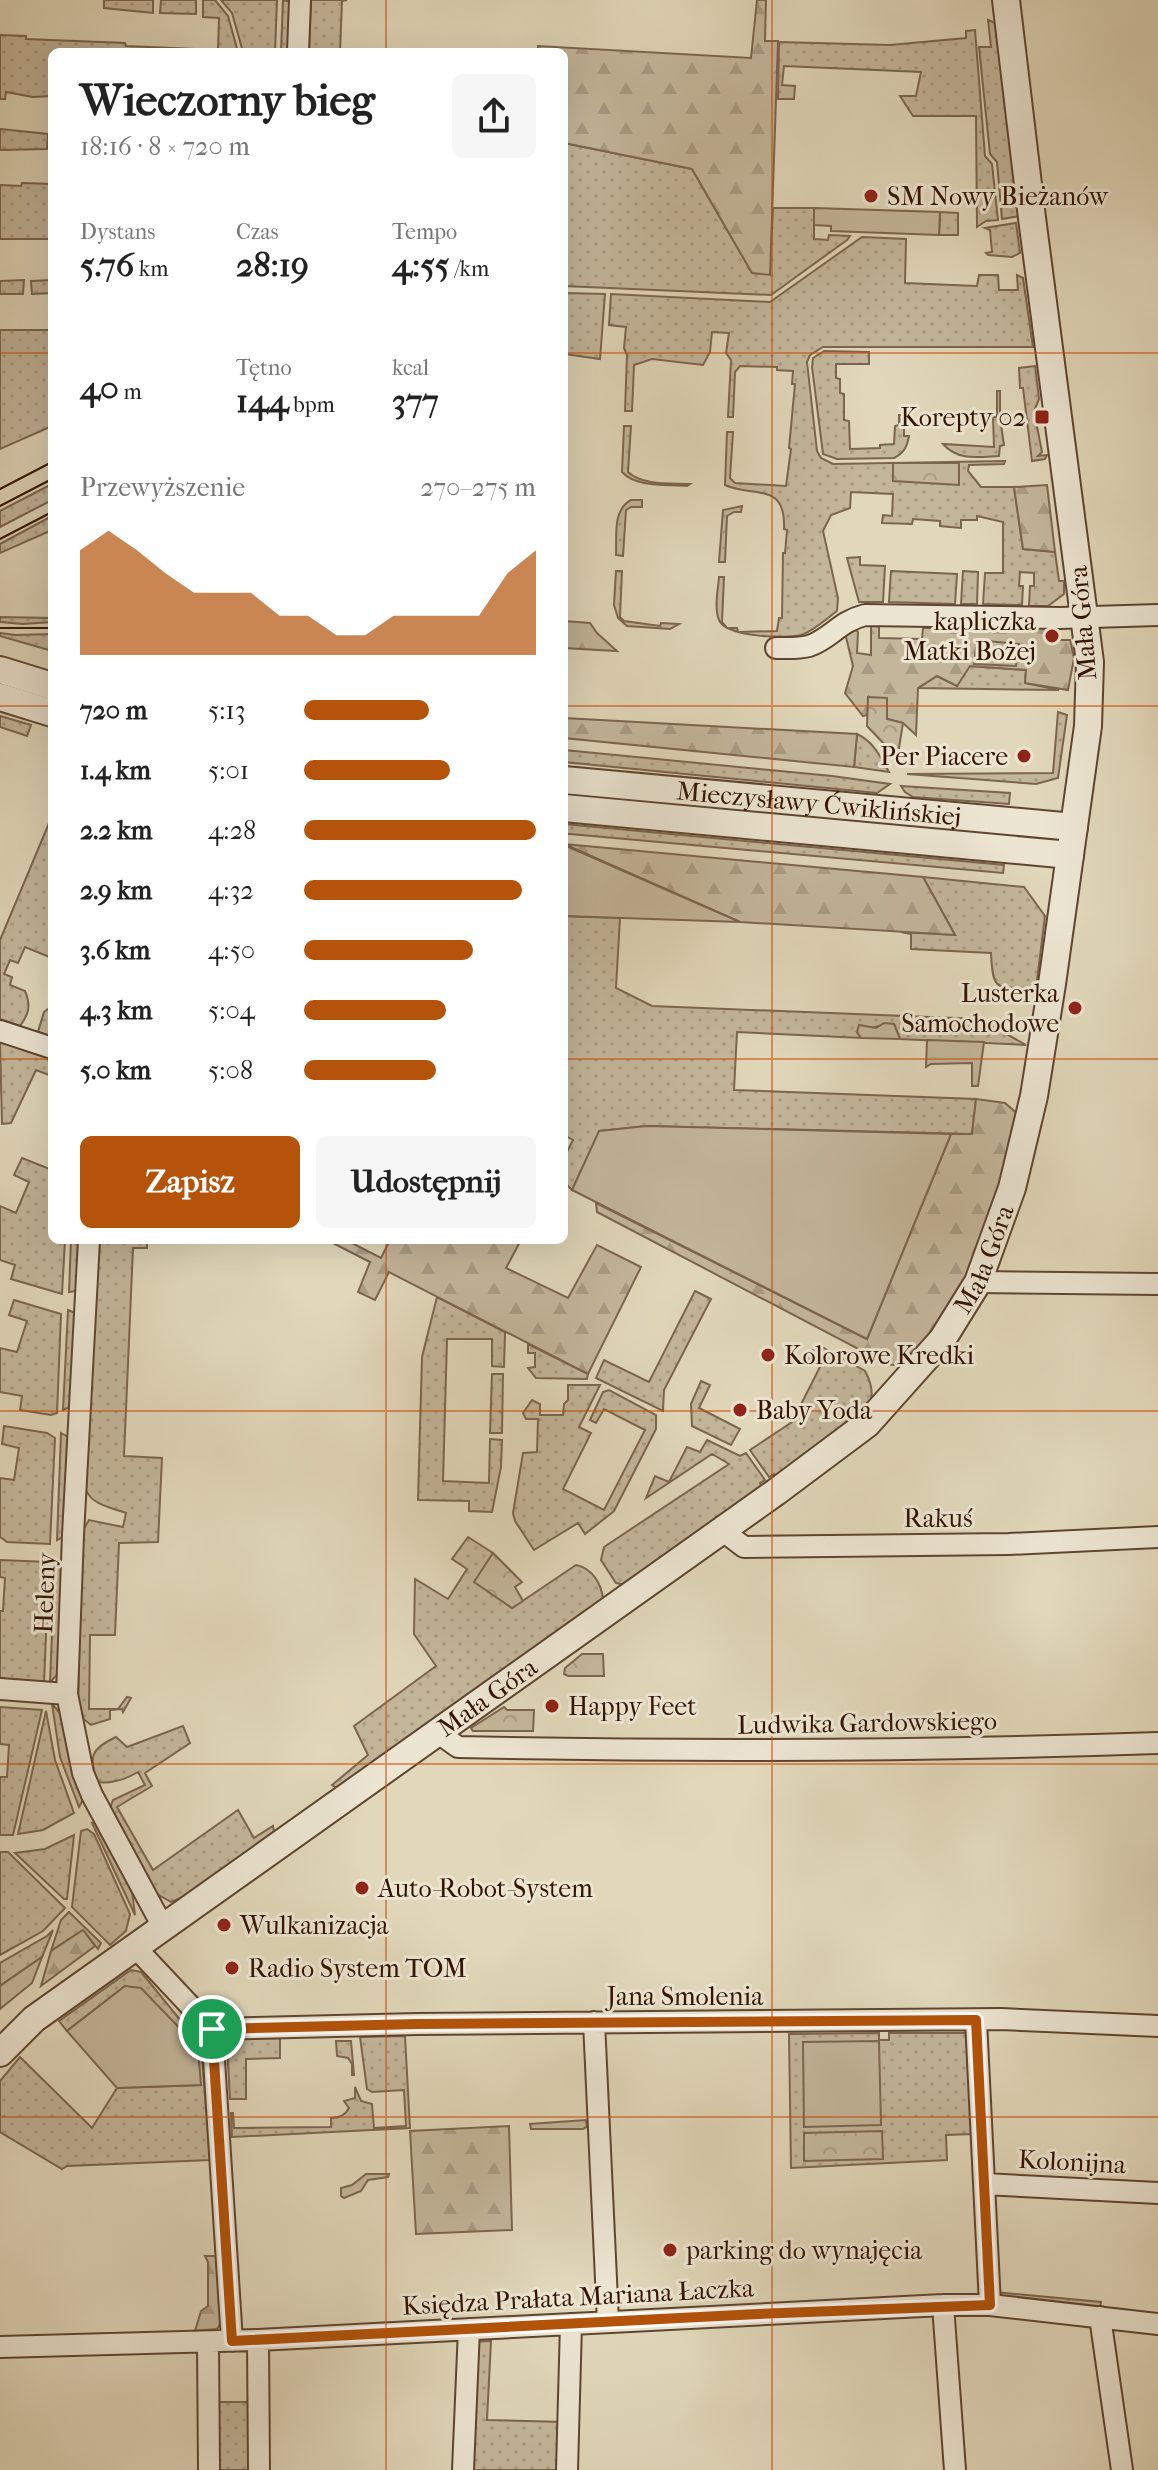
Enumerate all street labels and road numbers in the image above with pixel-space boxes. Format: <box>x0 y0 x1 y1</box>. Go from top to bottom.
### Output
street label: Mała Góra <box>1062 563 1103 682</box>
street label: Mieczysławy Ćwiklińskiej <box>675 775 963 832</box>
street label: Mała Góra <box>947 1200 1020 1319</box>
street label: Rakuś <box>904 1503 973 1534</box>
street label: Heleny <box>28 1551 62 1634</box>
street label: Mała Góra <box>431 1651 544 1743</box>
street label: Ludwika Gardowskiego <box>737 1705 997 1741</box>
street label: Jana Smolenia <box>605 1981 764 2012</box>
street label: Kolonijna <box>1017 2144 1128 2180</box>
street label: Księdza Prałata Mariana Łaczka <box>401 2272 756 2323</box>

